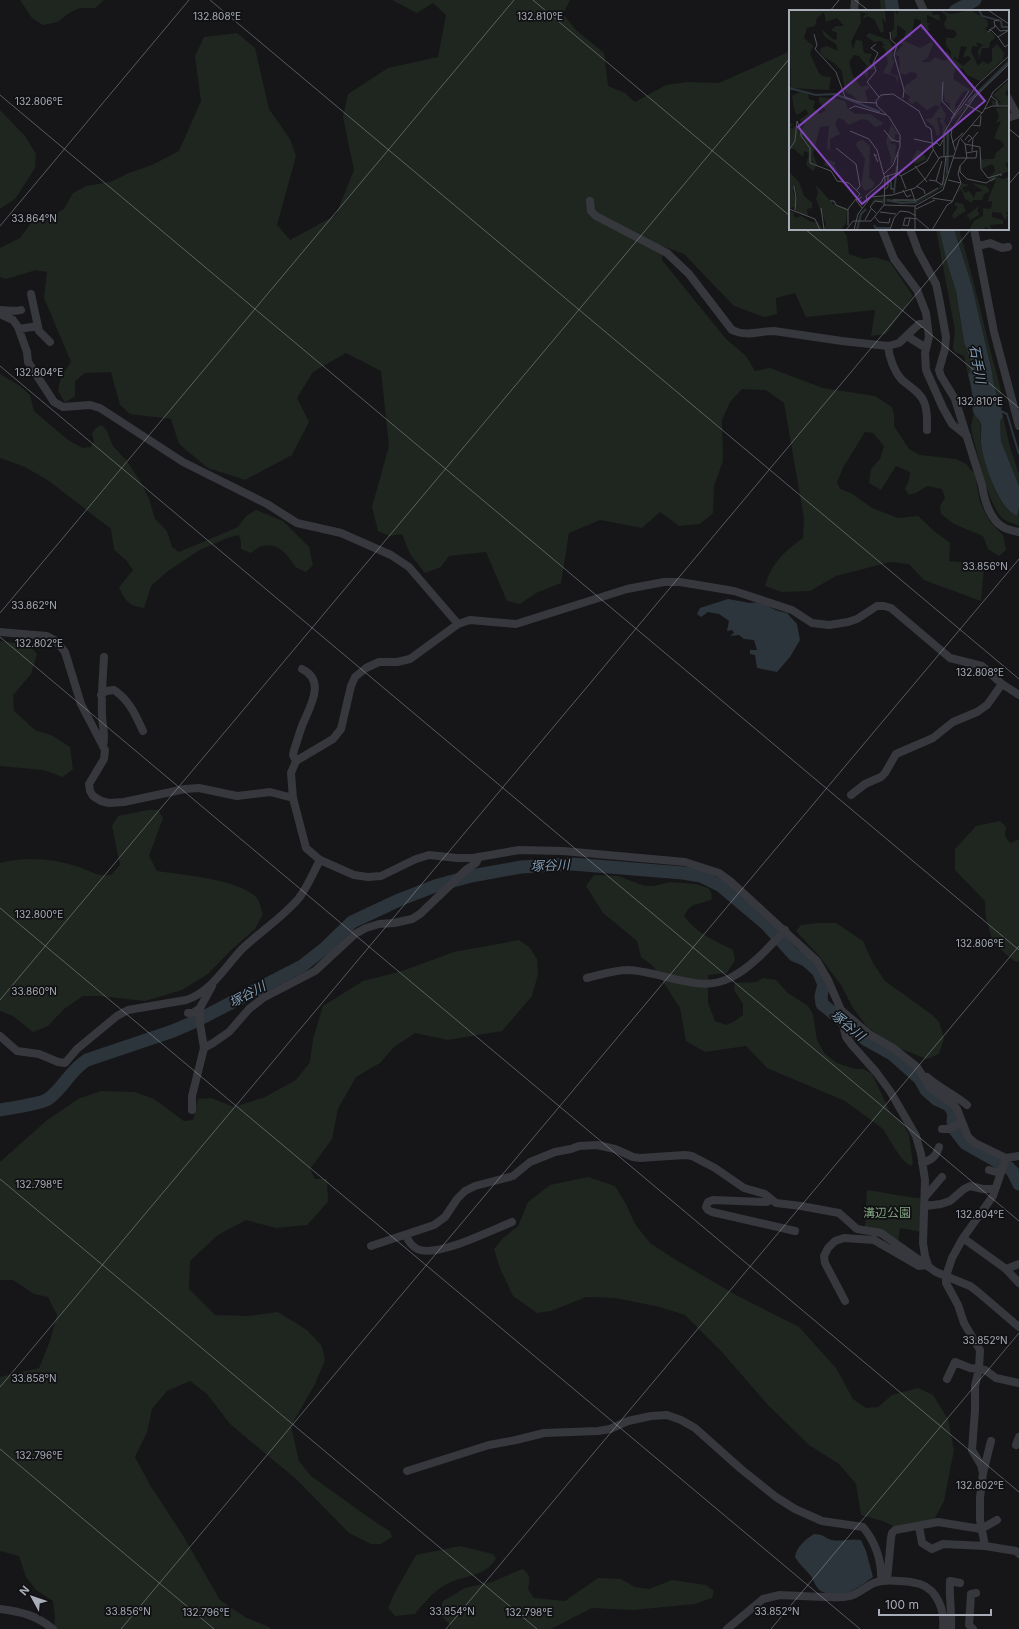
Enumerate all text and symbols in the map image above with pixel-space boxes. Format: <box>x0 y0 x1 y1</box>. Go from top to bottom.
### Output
text: 132.808°E <box>193 10 241 22</box>
text: 132.810°E <box>517 10 563 22</box>
inset map <box>789 10 1009 230</box>
text: 132.806°E <box>15 95 63 107</box>
text: 33.864°N <box>11 212 57 224</box>
water label: 石手川 <box>967 343 990 387</box>
text: 132.804°E <box>15 366 63 378</box>
text: 132.810°E <box>957 395 1003 407</box>
text: 33.856°N <box>962 560 1008 572</box>
text: 33.862°N <box>11 599 57 611</box>
text: 132.802°E <box>15 637 63 649</box>
text: 132.808°E <box>956 666 1004 678</box>
water label: 塚谷川 <box>530 856 572 874</box>
text: 132.800°E <box>15 908 63 920</box>
text: 132.806°E <box>956 937 1004 949</box>
water label: 塚谷川 <box>226 977 270 1010</box>
text: 33.860°N <box>11 985 57 997</box>
water label: 塚谷川 <box>828 1007 870 1045</box>
text: 132.798°E <box>15 1178 63 1190</box>
park label: 溝辺公園 <box>863 1205 911 1220</box>
text: 132.804°E <box>956 1208 1004 1220</box>
text: 33.852°N <box>962 1334 1008 1346</box>
text: 33.858°N <box>11 1372 57 1384</box>
text: 132.796°E <box>15 1449 63 1461</box>
text: 132.802°E <box>956 1479 1004 1491</box>
north arrow <box>12 1577 52 1617</box>
text: N <box>16 1583 32 1598</box>
scale bar <box>879 1591 991 1617</box>
text: 100 m <box>885 1597 919 1612</box>
text: 33.856°N <box>105 1605 151 1617</box>
text: 33.854°N <box>429 1605 475 1617</box>
text: 33.852°N <box>754 1605 800 1617</box>
text: 132.796°E <box>182 1606 230 1618</box>
text: 132.798°E <box>505 1606 553 1618</box>

